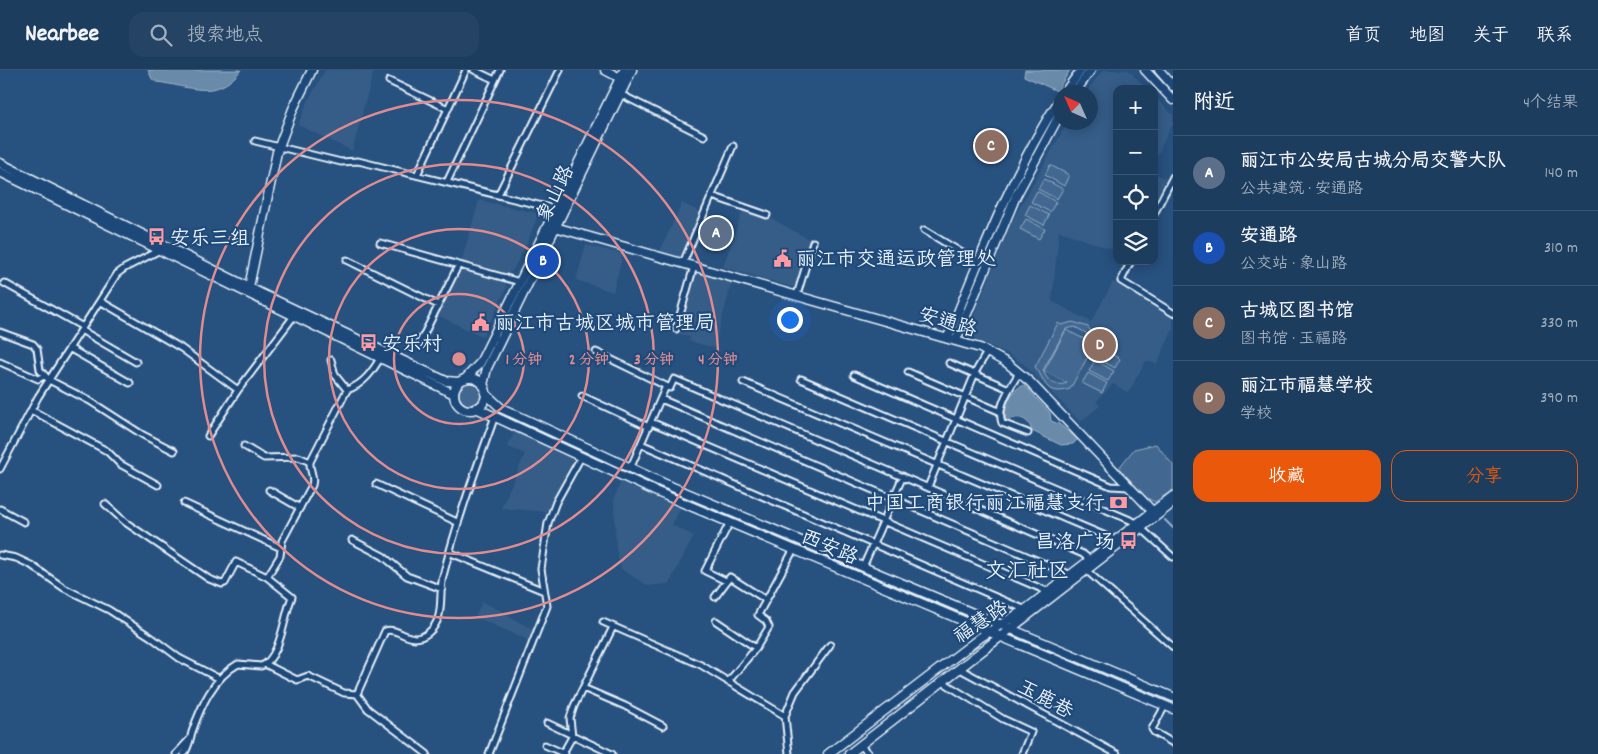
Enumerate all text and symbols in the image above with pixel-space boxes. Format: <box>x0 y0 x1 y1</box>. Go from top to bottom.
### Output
search box <box>129 12 479 57</box>
text: Nearbee <box>25 18 99 52</box>
icon: search <box>147 21 175 49</box>
text: 搜索地点 <box>187 23 263 50</box>
text: 首页 <box>1345 24 1381 49</box>
text: 地图 <box>1409 24 1445 49</box>
text: 关于 <box>1473 24 1509 49</box>
text: 联系 <box>1537 24 1573 49</box>
north arrow <box>1053 85 1098 130</box>
map controls <box>1113 85 1158 265</box>
button: + <box>1113 85 1158 130</box>
text: 附近 <box>1193 89 1235 119</box>
text: 4个结果 <box>1523 92 1578 115</box>
pin: C <box>975 127 1007 165</box>
button: − <box>1113 130 1158 175</box>
text: 丽江市公安局古城分局交警大队 <box>1240 149 1506 176</box>
street label: 象山路 <box>531 160 583 227</box>
text: A <box>1205 162 1213 185</box>
text: 140 m <box>1544 162 1578 185</box>
button: locate <box>1113 175 1158 220</box>
text: 公共建筑 · 安通路 <box>1240 178 1363 201</box>
pin: A <box>700 214 732 252</box>
button: layers <box>1113 220 1158 265</box>
text: 安通路 <box>1240 224 1297 251</box>
place label: 安乐三组 <box>170 226 250 254</box>
bus stop icon: 安乐三组 <box>146 227 166 247</box>
text: B <box>1205 237 1213 260</box>
text: 310 m <box>1544 237 1578 260</box>
pin: B <box>527 242 559 280</box>
place label: 丽江市交通运政管理处 <box>796 247 996 275</box>
public building icon: 丽江市交通运政管理处 <box>772 248 792 268</box>
text: 公交站 · 象山路 <box>1240 253 1347 276</box>
text: 古城区图书馆 <box>1240 299 1354 326</box>
street label: 安通路 <box>914 302 981 346</box>
your location <box>777 307 803 333</box>
place label: 丽江市古城区城市管理局 <box>495 311 715 339</box>
public building icon: 丽江市古城区城市管理局 <box>471 312 491 332</box>
text: C <box>1205 312 1213 335</box>
text: 330 m <box>1540 312 1578 335</box>
pin: D <box>1084 326 1116 364</box>
text: 图书馆 · 玉福路 <box>1240 328 1347 351</box>
place label: 安乐村 <box>382 332 442 360</box>
bus stop icon: 安乐村 <box>358 333 378 353</box>
centre of rings <box>450 350 468 368</box>
text: 1 分钟 <box>506 350 542 372</box>
text: 2 分钟 <box>569 350 609 372</box>
text: 3 分钟 <box>634 350 674 372</box>
text: 4 分钟 <box>698 350 738 372</box>
text: 丽江市福慧学校 <box>1240 374 1373 401</box>
text: D <box>1205 387 1213 410</box>
text: 390 m <box>1540 387 1578 410</box>
text: 学校 <box>1240 403 1272 426</box>
button: 收藏 <box>1193 450 1381 502</box>
button: 分享 <box>1391 450 1578 502</box>
place label: 中国工商银行丽江福慧支行 <box>865 491 1105 519</box>
bank icon: 中国工商银行丽江福慧支行 <box>1109 492 1129 512</box>
street label: 西安路 <box>796 524 863 574</box>
place label: 昌洛广场 <box>1035 530 1115 558</box>
bus stop icon: 昌洛广场 <box>1119 531 1139 551</box>
district label: 文汇社区 <box>985 558 1069 588</box>
street label: 福慧路 <box>949 595 1015 652</box>
street label: 玉鹿巷 <box>1012 674 1079 728</box>

